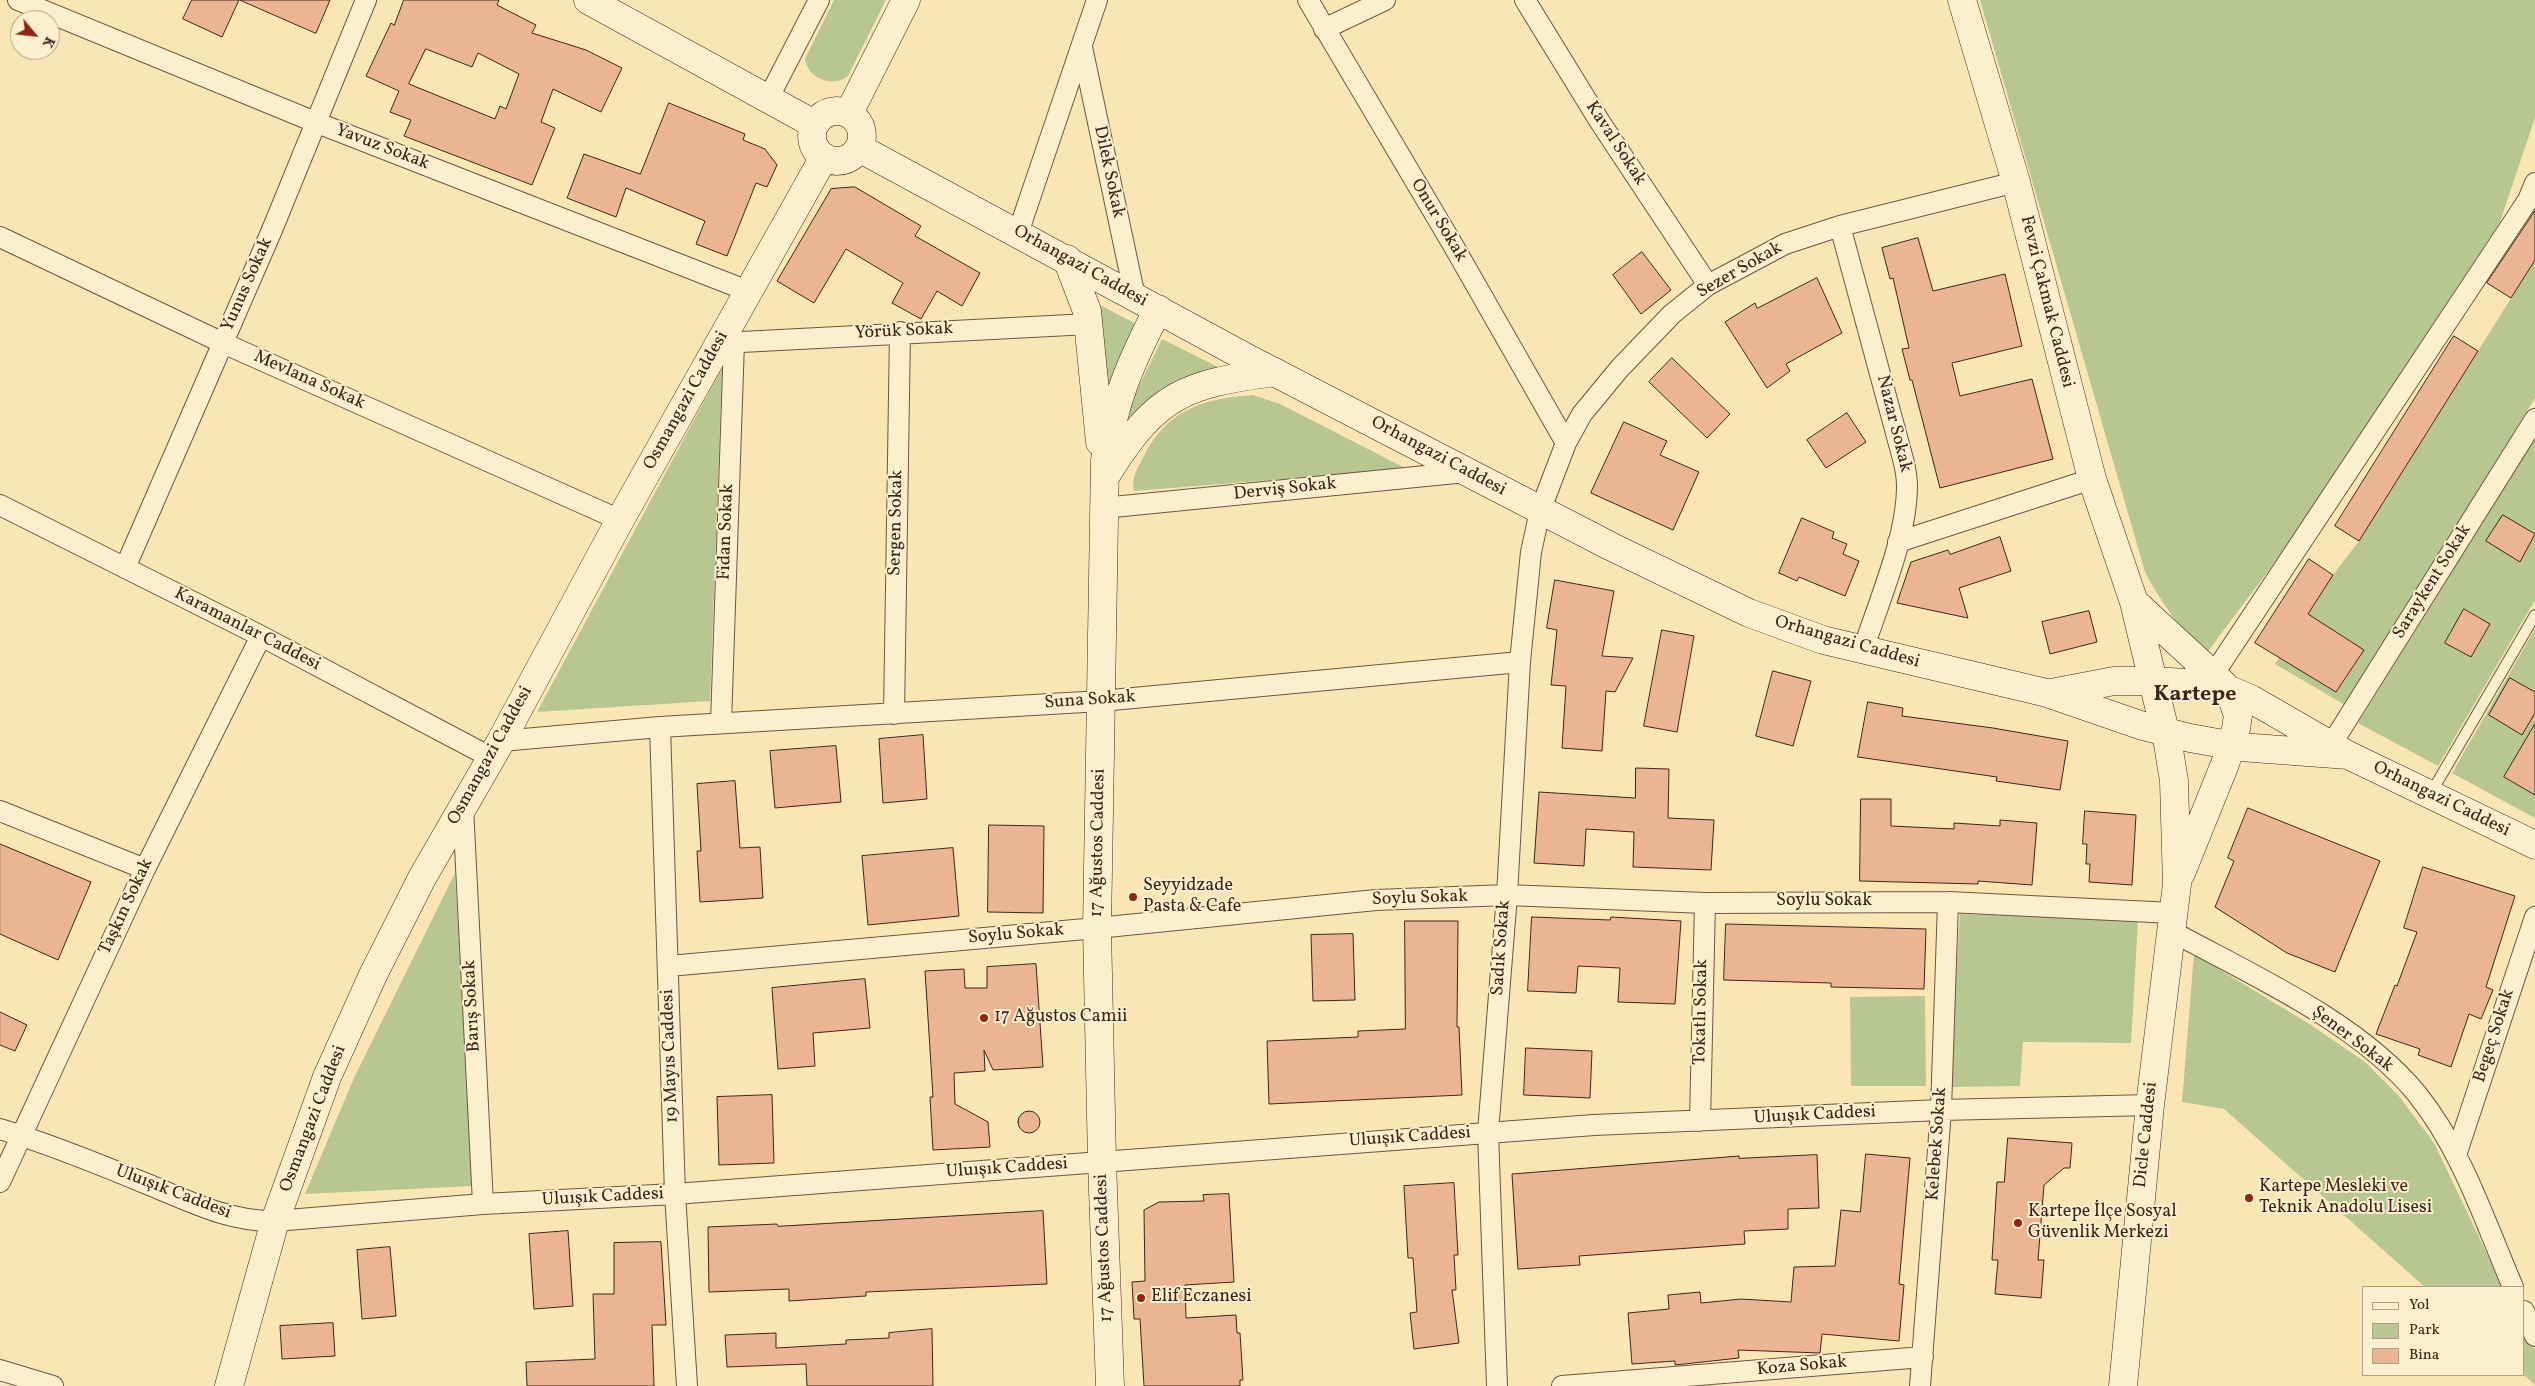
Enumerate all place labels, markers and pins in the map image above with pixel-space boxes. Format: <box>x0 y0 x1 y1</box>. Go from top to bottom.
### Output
place label: Seyyidzade Pasta & Cafe <box>1143 876 1241 919</box>
marker: Seyyidzade Pasta & Cafe <box>1127 891 1139 903</box>
place label: 17 Ağustos Camii <box>994 1007 1128 1029</box>
marker: 17 Ağustos Camii <box>978 1012 990 1024</box>
place label: Kartepe Mesleki ve Teknik Anadolu Lisesi <box>2259 1177 2432 1220</box>
marker: Kartepe Mesleki ve Teknik Anadolu Lisesi <box>2243 1192 2255 1204</box>
place label: Kartepe İlçe Sosyal Güvenlik Merkezi <box>2028 1202 2177 1244</box>
marker: Kartepe İlçe Sosyal Güvenlik Merkezi <box>2012 1217 2024 1229</box>
place label: Elif Eczanesi <box>1151 1287 1252 1309</box>
marker: Elif Eczanesi <box>1135 1292 1147 1304</box>

